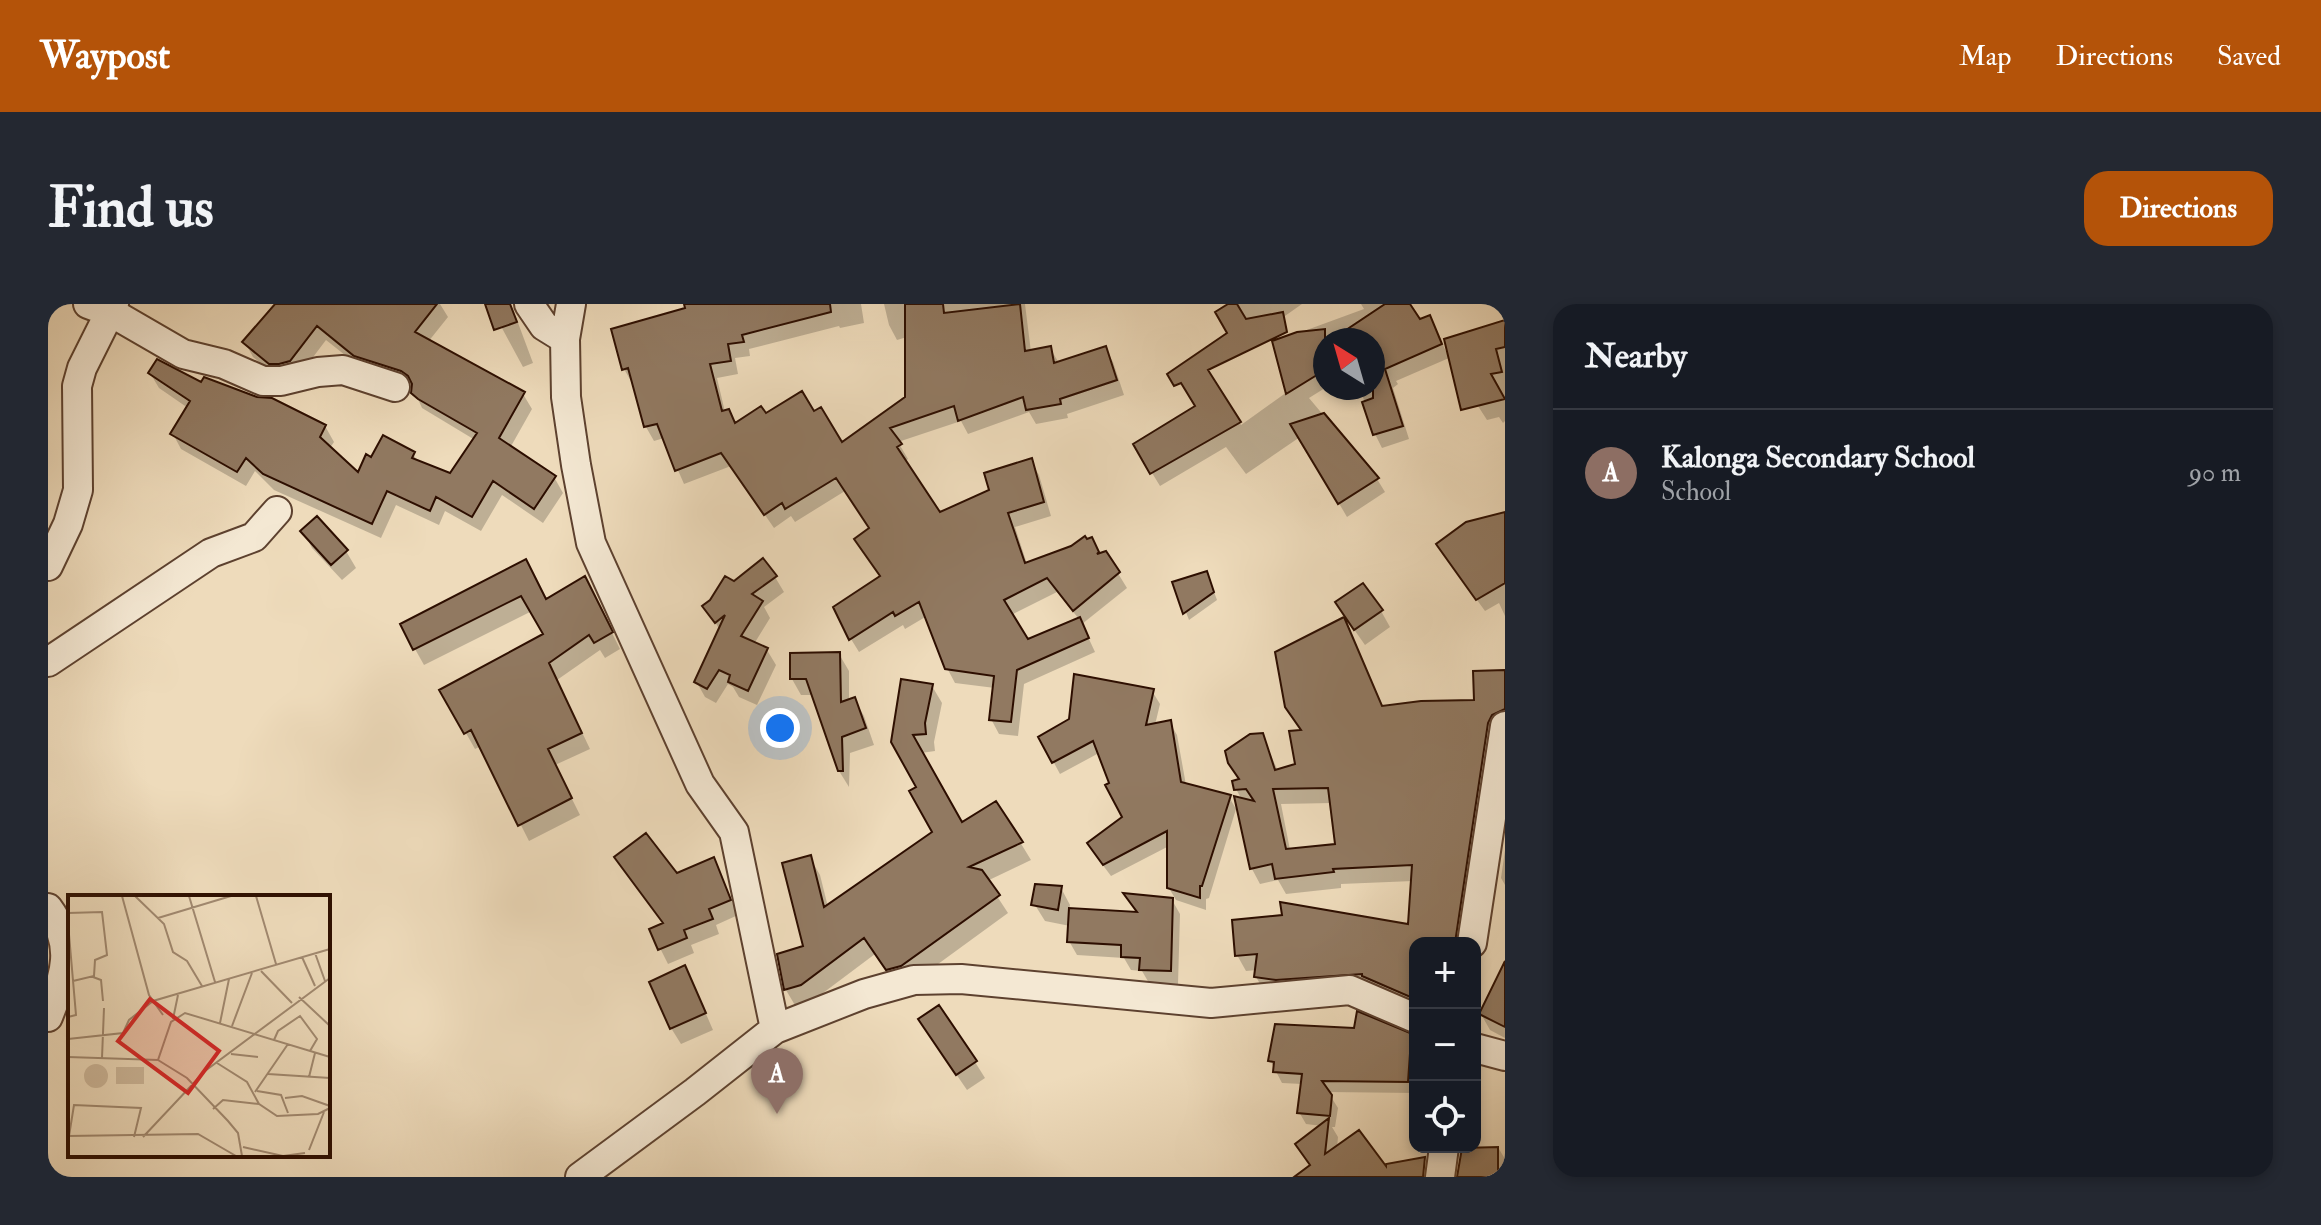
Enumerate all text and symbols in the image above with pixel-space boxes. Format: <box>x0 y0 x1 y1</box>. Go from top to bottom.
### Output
text: Waypost <box>40 32 170 80</box>
text: Map <box>1959 39 2012 74</box>
text: Directions <box>2056 39 2173 74</box>
text: Saved <box>2217 39 2281 74</box>
button: Directions <box>2084 171 2273 246</box>
text: Find us <box>48 173 214 244</box>
north arrow <box>1313 328 1385 400</box>
text: Nearby <box>1585 335 1687 378</box>
text: Kalonga Secondary School <box>1661 439 1975 476</box>
text: A <box>1603 457 1619 489</box>
text: 90 m <box>2189 457 2241 489</box>
text: School <box>1661 476 1731 508</box>
your location <box>760 708 800 748</box>
inset map <box>68 895 330 1157</box>
map controls <box>1409 937 1481 1153</box>
button: + <box>1409 937 1481 1009</box>
button: − <box>1409 1009 1481 1081</box>
pin: A <box>751 1048 803 1114</box>
button: locate <box>1409 1081 1481 1153</box>

